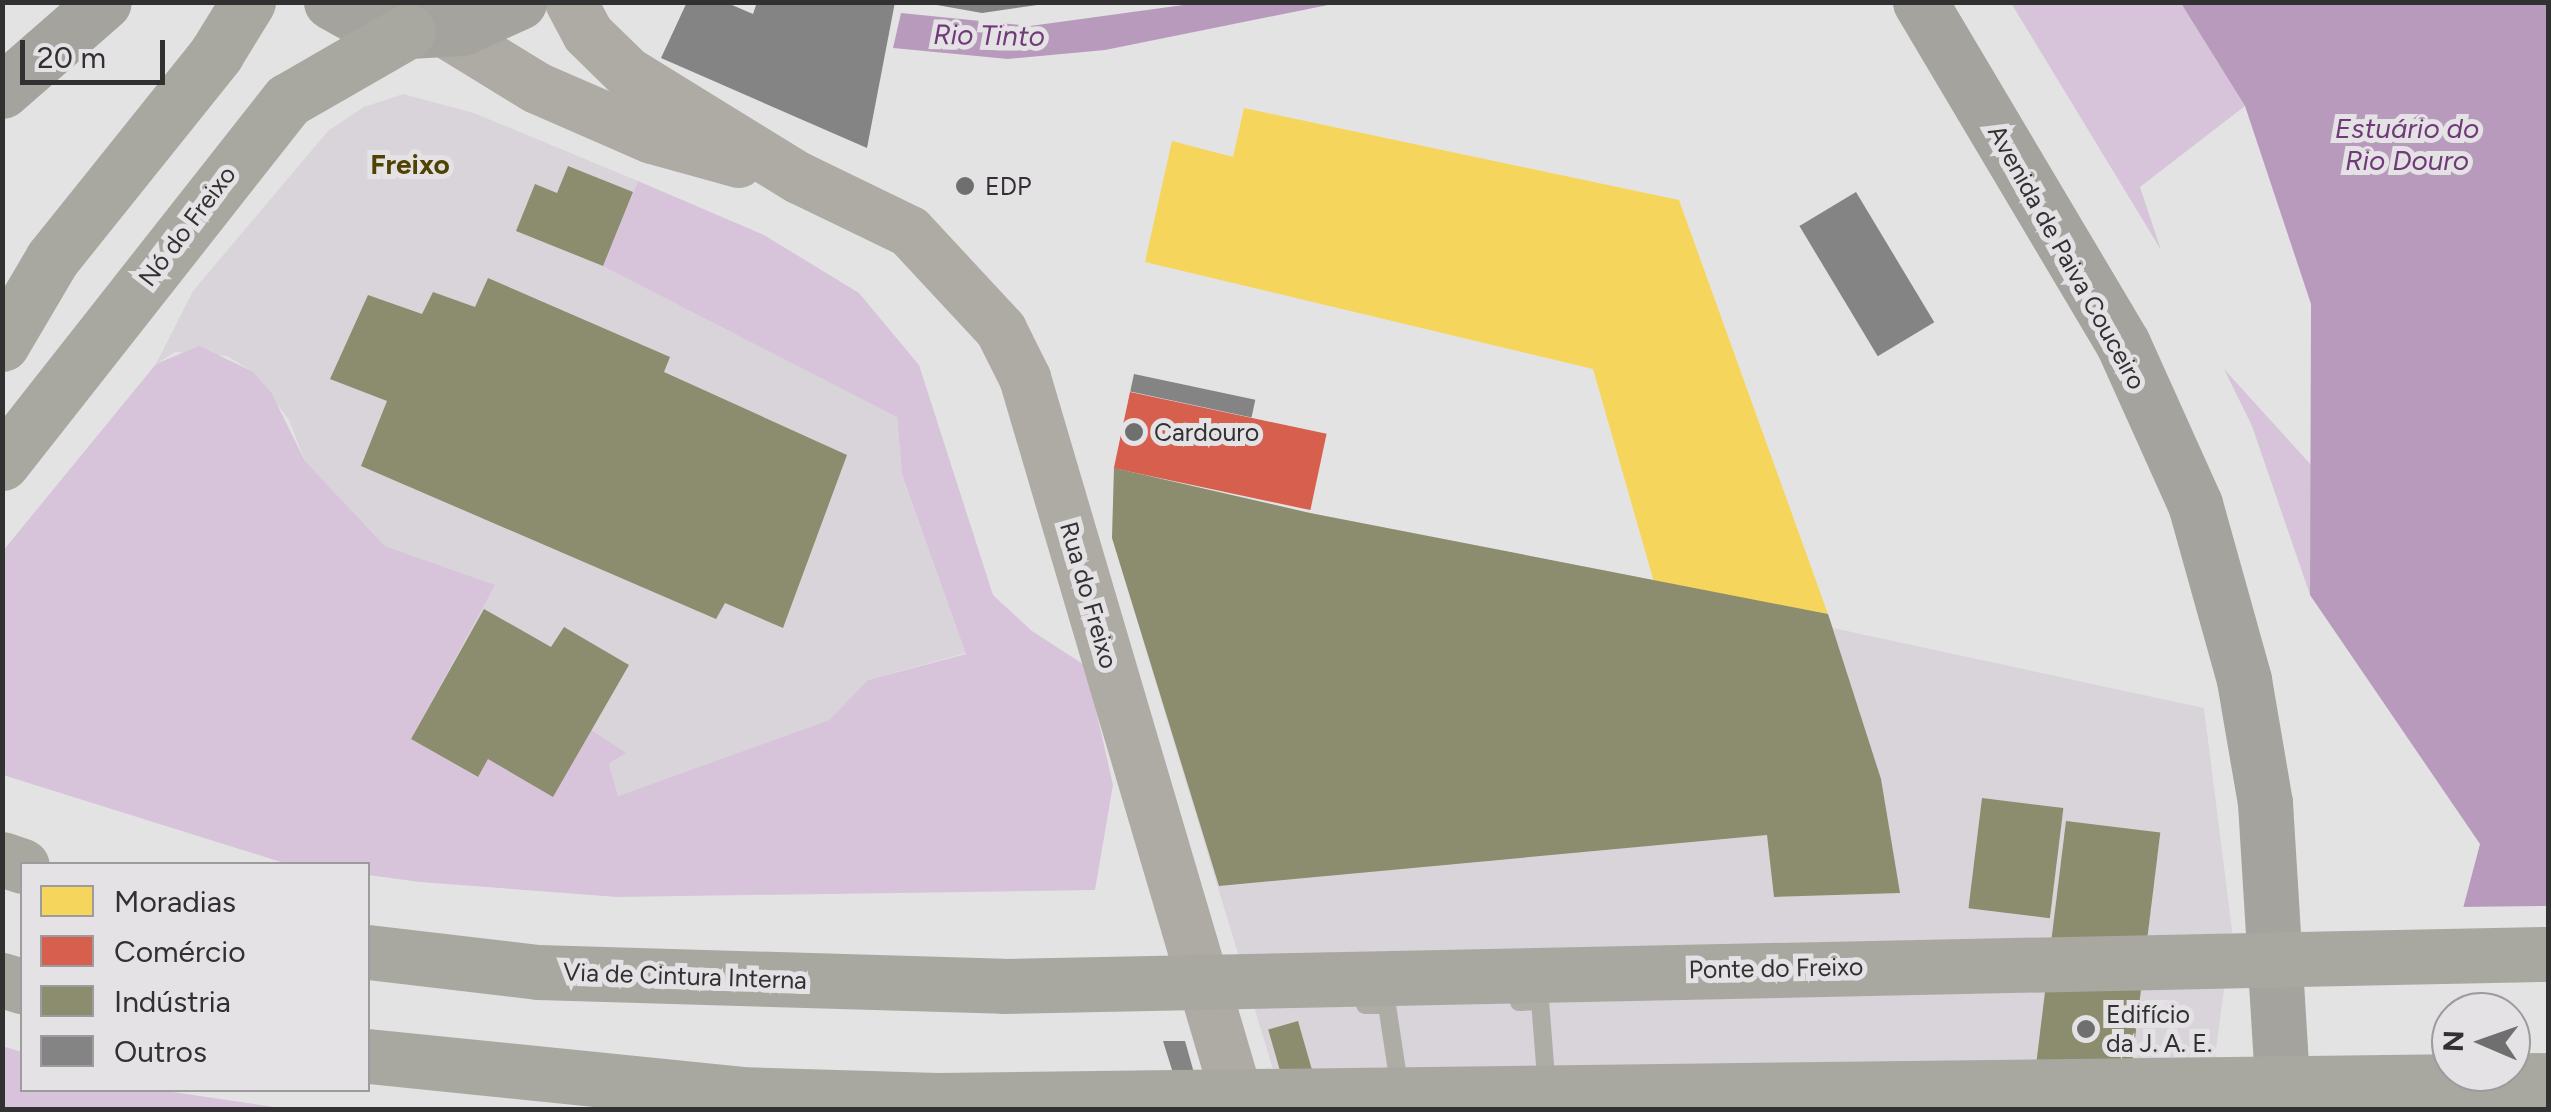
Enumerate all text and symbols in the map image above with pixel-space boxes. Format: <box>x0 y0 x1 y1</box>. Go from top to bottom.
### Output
water label: Rio Tinto <box>933 17 1045 53</box>
scale bar <box>25 20 170 82</box>
text: 20 m <box>37 39 106 76</box>
water label: Estuário do Rio Douro <box>2335 111 2479 177</box>
street label: Avenida de Paiva Couceiro <box>1982 120 2152 394</box>
district label: Freixo <box>370 147 450 181</box>
street label: Nó do Freixo <box>132 160 242 292</box>
place label: EDP <box>985 171 1031 201</box>
marker: EDP <box>954 175 976 197</box>
place label: Cardouro <box>1154 417 1259 447</box>
marker: Cardouro <box>1123 421 1145 443</box>
street label: Rua do Freixo <box>1054 518 1124 672</box>
legend <box>20 862 370 1092</box>
text: Moradias <box>114 883 236 920</box>
text: Comércio <box>114 933 246 970</box>
street label: Ponte do Freixo <box>1688 951 1864 985</box>
street label: Via de Cintura Interna <box>563 957 807 995</box>
text: Indústria <box>114 983 231 1020</box>
north arrow <box>2431 992 2531 1092</box>
place label: Edifício da J. A. E. <box>2106 1000 2212 1059</box>
marker: Edifício da J. A. E. <box>2075 1018 2097 1040</box>
text: N <box>2436 1030 2470 1052</box>
text: Outros <box>114 1033 207 1070</box>

